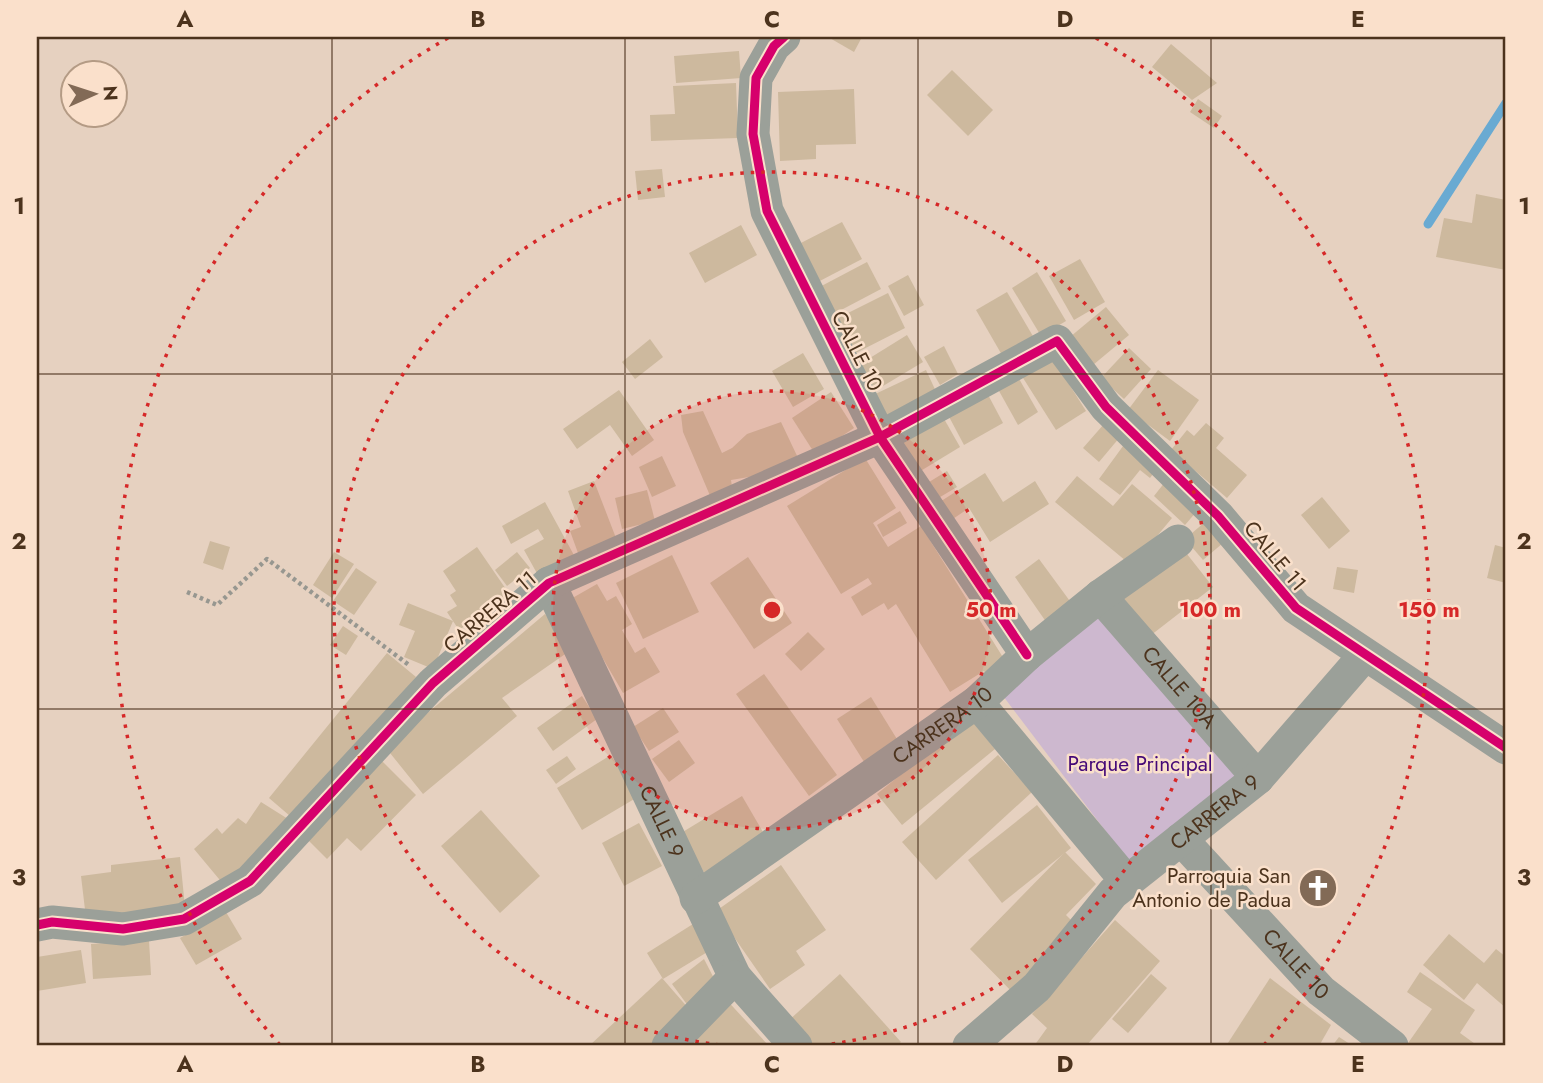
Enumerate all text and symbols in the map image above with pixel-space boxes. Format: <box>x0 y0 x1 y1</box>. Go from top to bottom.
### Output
text: A <box>176 2 194 36</box>
text: B <box>470 2 486 36</box>
text: C <box>764 2 780 36</box>
text: D <box>1057 2 1074 36</box>
text: E <box>1351 2 1365 36</box>
north arrow <box>60 60 130 130</box>
text: N <box>97 85 124 101</box>
text: 1 <box>13 189 25 223</box>
text: 1 <box>1518 189 1530 223</box>
street label: CALLE 10 <box>824 306 890 396</box>
street label: CALLE 11 <box>1237 514 1313 598</box>
text: 2 <box>11 524 27 558</box>
text: 2 <box>1516 524 1532 558</box>
street label: CARRERA 11 <box>437 564 543 660</box>
text: 50 m <box>966 595 1016 625</box>
text: 100 m <box>1179 595 1241 625</box>
text: 150 m <box>1398 595 1460 625</box>
centre of rings <box>760 598 784 622</box>
street label: CALLE 10A <box>1135 640 1224 735</box>
street label: CARRERA 10 <box>886 679 1000 772</box>
park label: Parque Principal <box>1067 749 1213 779</box>
street label: CARRERA 9 <box>1164 767 1266 857</box>
street label: CALLE 9 <box>632 781 692 863</box>
text: 3 <box>12 860 26 894</box>
text: 3 <box>1517 860 1531 894</box>
place label: Parroquia San Antonio de Padua <box>1132 861 1291 915</box>
church icon: Parroquia San Antonio de Padua <box>1297 867 1339 909</box>
street label: CALLE 10 <box>1256 922 1336 1007</box>
text: A <box>176 1047 194 1081</box>
text: B <box>470 1047 486 1081</box>
text: C <box>764 1047 780 1081</box>
text: D <box>1057 1047 1074 1081</box>
text: E <box>1351 1047 1365 1081</box>

